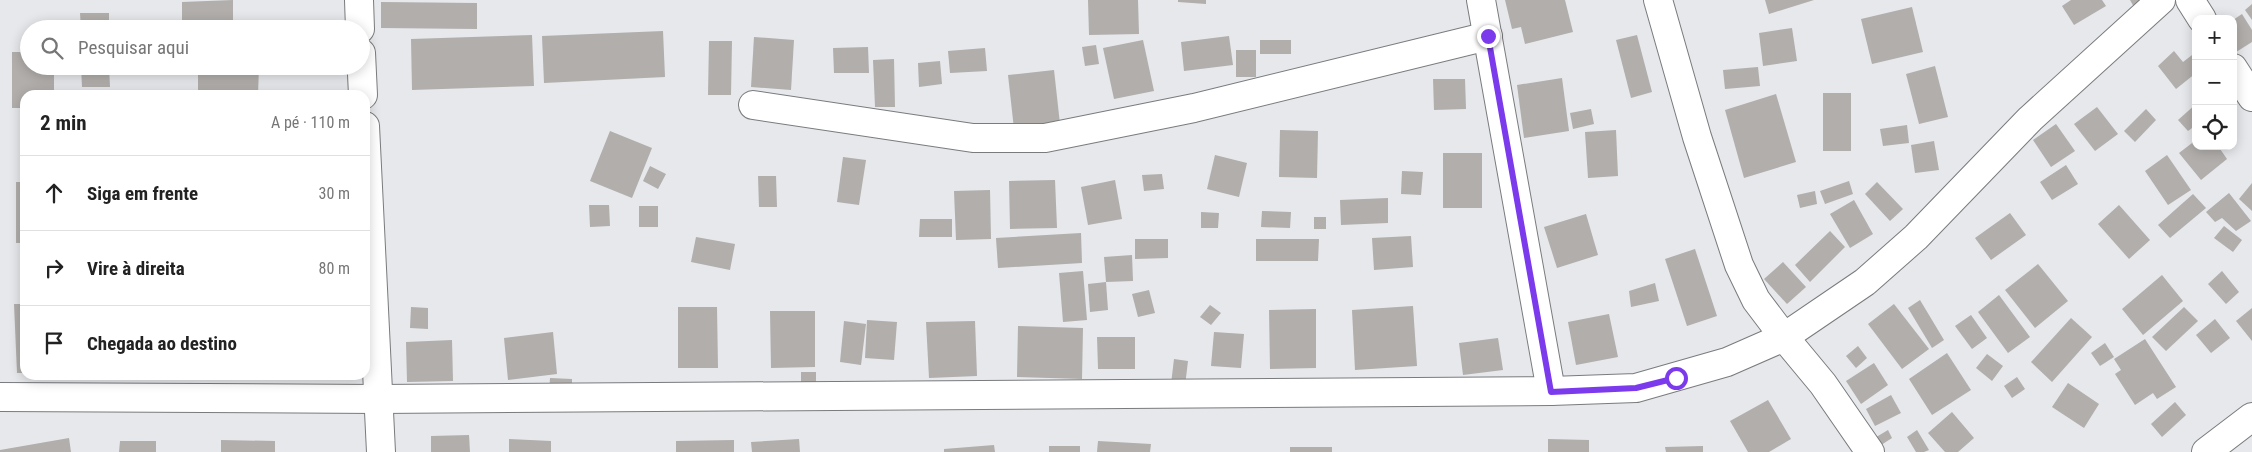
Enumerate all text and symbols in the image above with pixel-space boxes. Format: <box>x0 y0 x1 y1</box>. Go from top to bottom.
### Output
map controls <box>2192 15 2237 150</box>
button: + <box>2192 15 2237 60</box>
search box <box>20 20 370 75</box>
route end <box>1477 25 1500 48</box>
icon: search <box>38 34 66 62</box>
text: Pesquisar aqui <box>78 36 189 59</box>
button: − <box>2192 60 2237 105</box>
button: locate <box>2192 105 2237 150</box>
text: 2 min <box>40 111 87 135</box>
text: A pé · 110 m <box>271 113 350 132</box>
icon: ahead <box>40 179 68 207</box>
text: Siga em frente <box>87 182 198 205</box>
text: 30 m <box>318 184 350 203</box>
icon: right <box>40 254 68 282</box>
text: Vire à direita <box>87 257 185 280</box>
text: 80 m <box>318 259 350 278</box>
icon: arrive <box>40 329 68 357</box>
text: Chegada ao destino <box>87 332 237 355</box>
route start <box>1665 367 1688 390</box>

